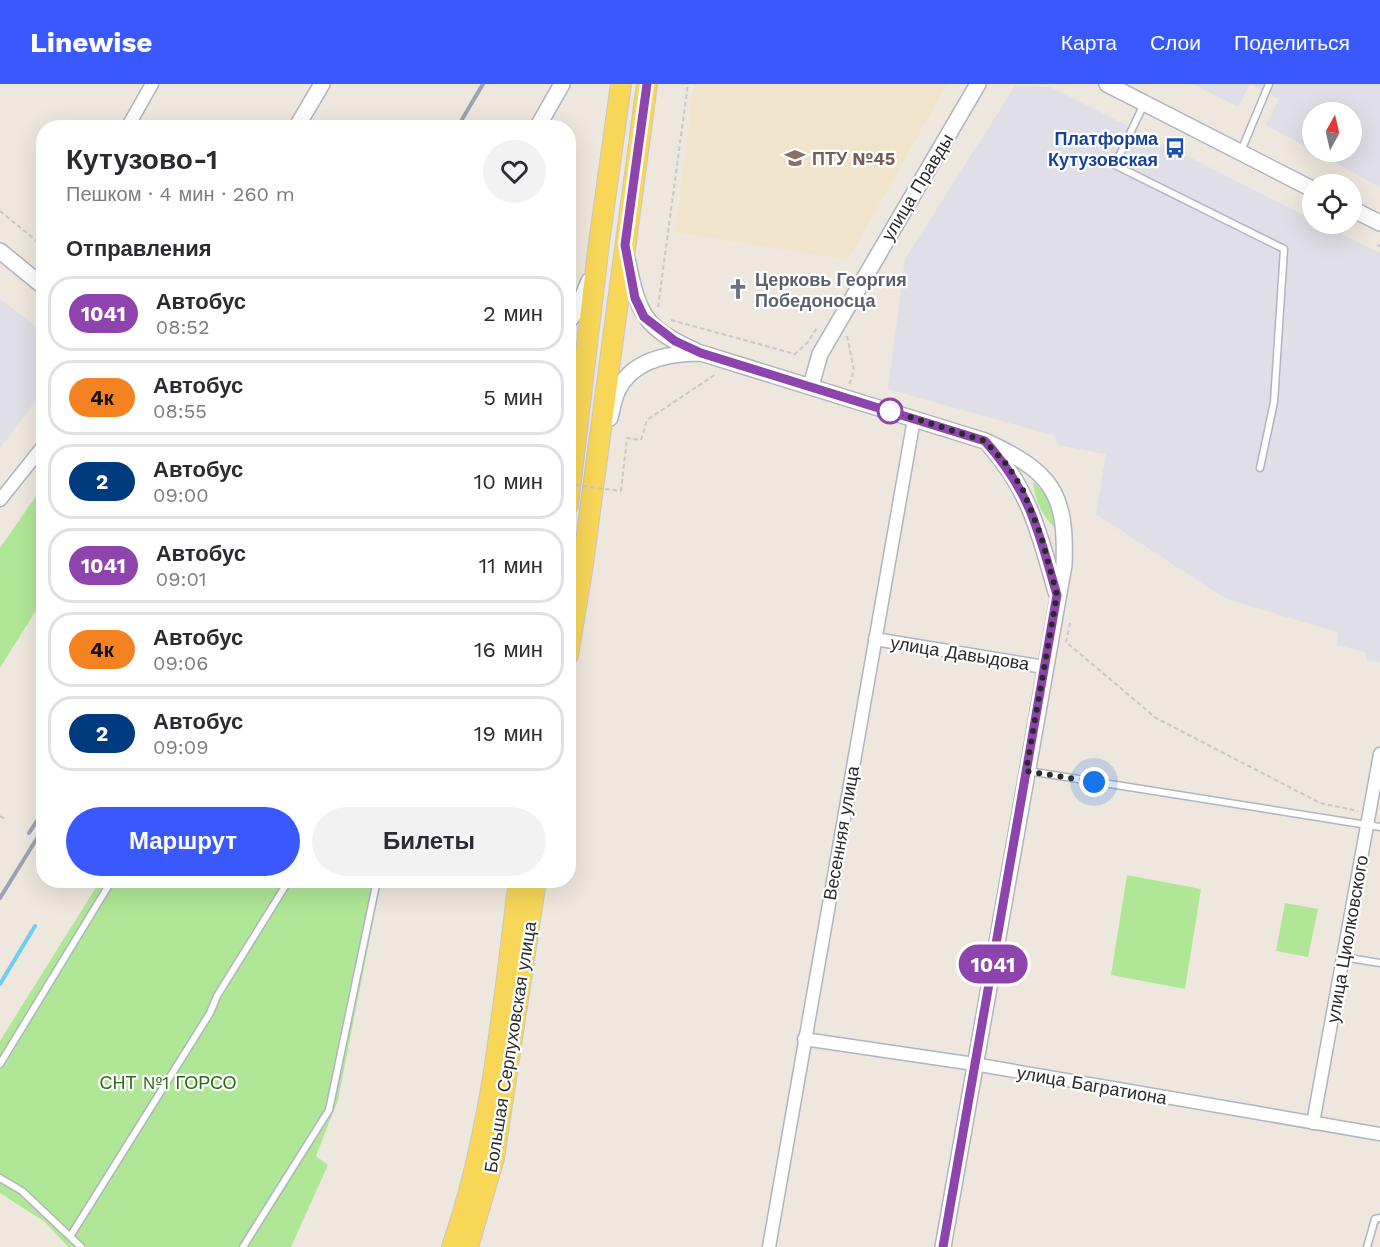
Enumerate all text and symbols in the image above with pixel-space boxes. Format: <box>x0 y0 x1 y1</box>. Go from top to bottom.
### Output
text: Linewise <box>30 26 153 59</box>
text: Карта <box>1061 30 1117 55</box>
text: Слои <box>1150 30 1201 55</box>
text: Поделиться <box>1234 30 1350 55</box>
north arrow <box>1302 102 1362 162</box>
map controls <box>1302 102 1362 234</box>
place label: Платформа Кутузовская <box>1048 128 1159 170</box>
street label: улица Правды <box>877 130 957 244</box>
bus stop icon: Платформа Кутузовская <box>1163 136 1187 160</box>
button: heart <box>483 140 546 203</box>
text: Кутузово-1 <box>66 143 218 176</box>
school or university icon: ПТУ №45 <box>783 146 807 170</box>
place label: ПТУ №45 <box>812 148 895 169</box>
button: locate <box>1302 174 1362 234</box>
text: Пешком · 4 мин · 260 m <box>66 182 295 206</box>
text: Отправления <box>66 236 212 261</box>
place label: Церковь Георгия Победоносца <box>755 269 907 311</box>
church icon: Церковь Георгия Победоносца <box>726 277 750 301</box>
text: Автобус <box>156 289 246 314</box>
text: 1041 <box>81 301 126 326</box>
text: 2 мин <box>483 301 543 326</box>
text: 08:52 <box>156 315 210 339</box>
text: Автобус <box>153 373 243 398</box>
text: 4к <box>90 385 114 410</box>
text: 5 мин <box>483 385 543 410</box>
unlabelled marker <box>877 398 903 424</box>
text: 08:55 <box>153 399 207 423</box>
text: Автобус <box>153 457 243 482</box>
text: 2 <box>96 469 108 494</box>
text: 10 мин <box>474 469 543 494</box>
text: 09:00 <box>153 483 209 507</box>
text: Автобус <box>156 541 246 566</box>
text: 1041 <box>81 553 126 578</box>
text: 11 мин <box>479 553 543 578</box>
text: 09:01 <box>156 567 207 591</box>
text: Автобус <box>153 625 243 650</box>
street label: улица Давыдова <box>889 632 1032 674</box>
text: 4к <box>90 637 114 662</box>
text: 16 мин <box>474 637 543 662</box>
text: 09:06 <box>153 651 208 675</box>
text: Автобус <box>153 709 243 734</box>
text: 2 <box>96 721 108 746</box>
text: 19 мин <box>474 721 543 746</box>
text: 09:09 <box>153 735 208 759</box>
street label: Весенняя улица <box>819 763 863 902</box>
your location <box>1079 767 1109 797</box>
button: Маршрут <box>66 807 300 876</box>
button: Билеты <box>312 807 546 876</box>
street label: улица Циолковского <box>1322 854 1372 1024</box>
street label: Большая Серпуховская улица <box>480 919 540 1174</box>
line badge: 1041 <box>951 944 1035 984</box>
text: 1041 <box>971 952 1015 977</box>
street label: улица Багратиона <box>1015 1061 1170 1109</box>
park label: СНТ №1 ГОРСО <box>99 1072 237 1093</box>

